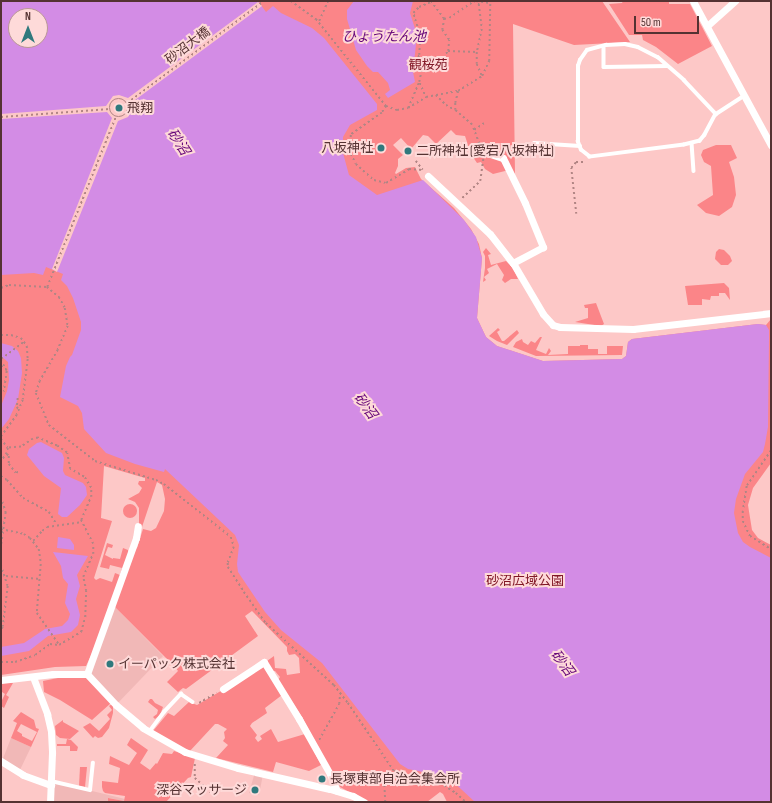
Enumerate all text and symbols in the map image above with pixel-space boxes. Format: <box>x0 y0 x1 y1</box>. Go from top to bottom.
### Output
north arrow <box>8 8 48 48</box>
scale bar <box>636 8 701 34</box>
text: N <box>25 10 31 23</box>
text: 50 m <box>641 15 661 30</box>
street label: 砂沼大橋 <box>163 24 213 68</box>
water label: ひょうたん池 <box>342 29 426 45</box>
park label: 観桜苑 <box>409 57 447 73</box>
place label: 飛翔 <box>127 100 153 116</box>
marker: 飛翔 <box>114 103 124 113</box>
water label: 砂沼 <box>163 126 193 158</box>
place label: 八坂神社 <box>321 140 373 156</box>
marker: 八坂神社 <box>376 143 386 153</box>
place label: 二所神社 (愛宕八坂神社) <box>416 143 554 159</box>
marker: 二所神社 (愛宕八坂神社) <box>403 146 413 156</box>
water label: 砂沼 <box>350 390 380 422</box>
park label: 砂沼広域公園 <box>486 573 564 589</box>
water label: 砂沼 <box>547 647 577 679</box>
place label: イーパック株式会社 <box>118 656 235 672</box>
marker: イーパック株式会社 <box>105 659 115 669</box>
place label: 長塚東部自治会集会所 <box>330 771 460 787</box>
marker: 長塚東部自治会集会所 <box>317 774 327 784</box>
place label: 深谷マッサージ <box>156 782 247 798</box>
marker: 深谷マッサージ <box>250 785 260 795</box>

